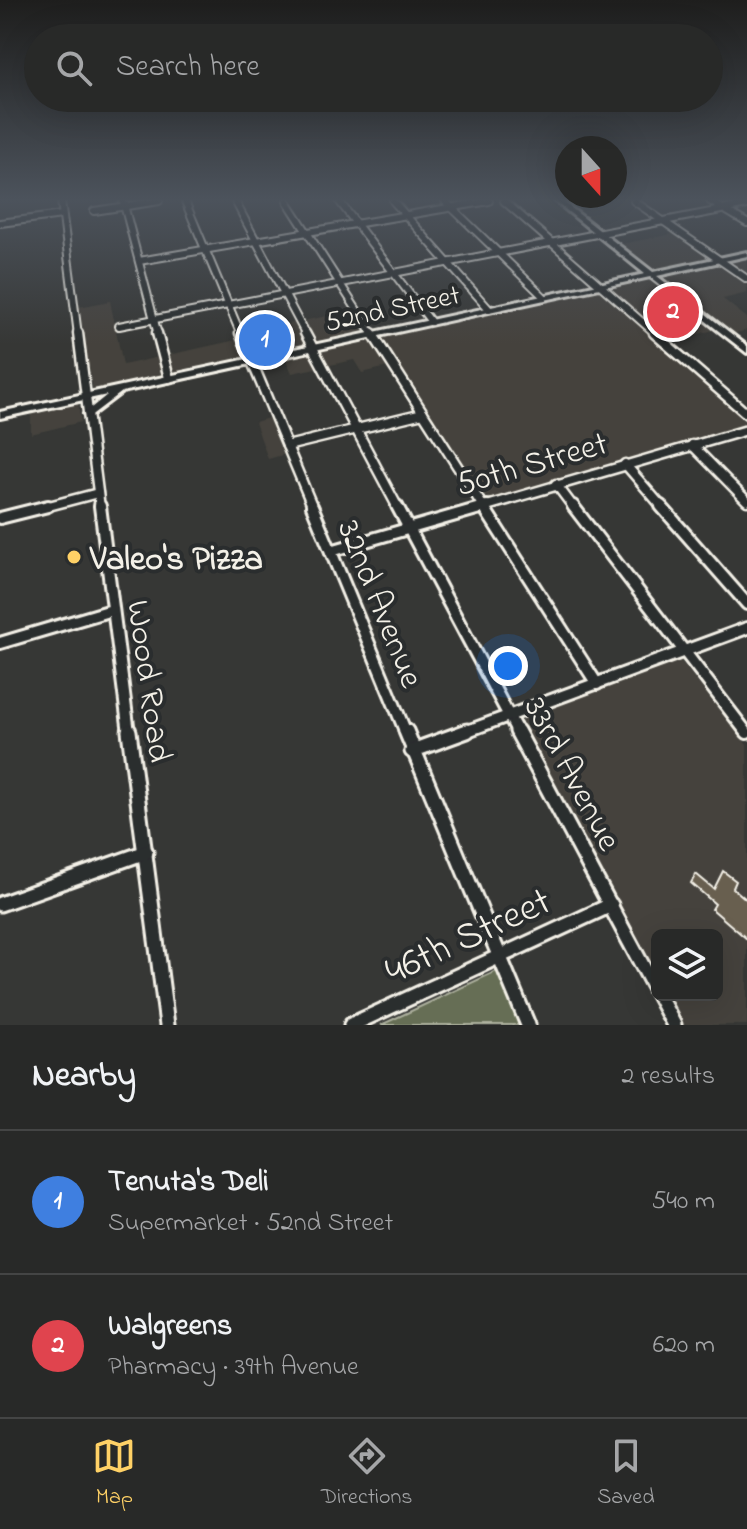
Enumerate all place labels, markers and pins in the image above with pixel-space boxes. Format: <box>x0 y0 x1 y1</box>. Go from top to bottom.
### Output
pin: 2 <box>647 282 699 342</box>
pin: 1 <box>239 310 291 370</box>
place label: Valeo's Pizza <box>89 536 263 586</box>
marker: Valeo's Pizza <box>65 548 83 566</box>

